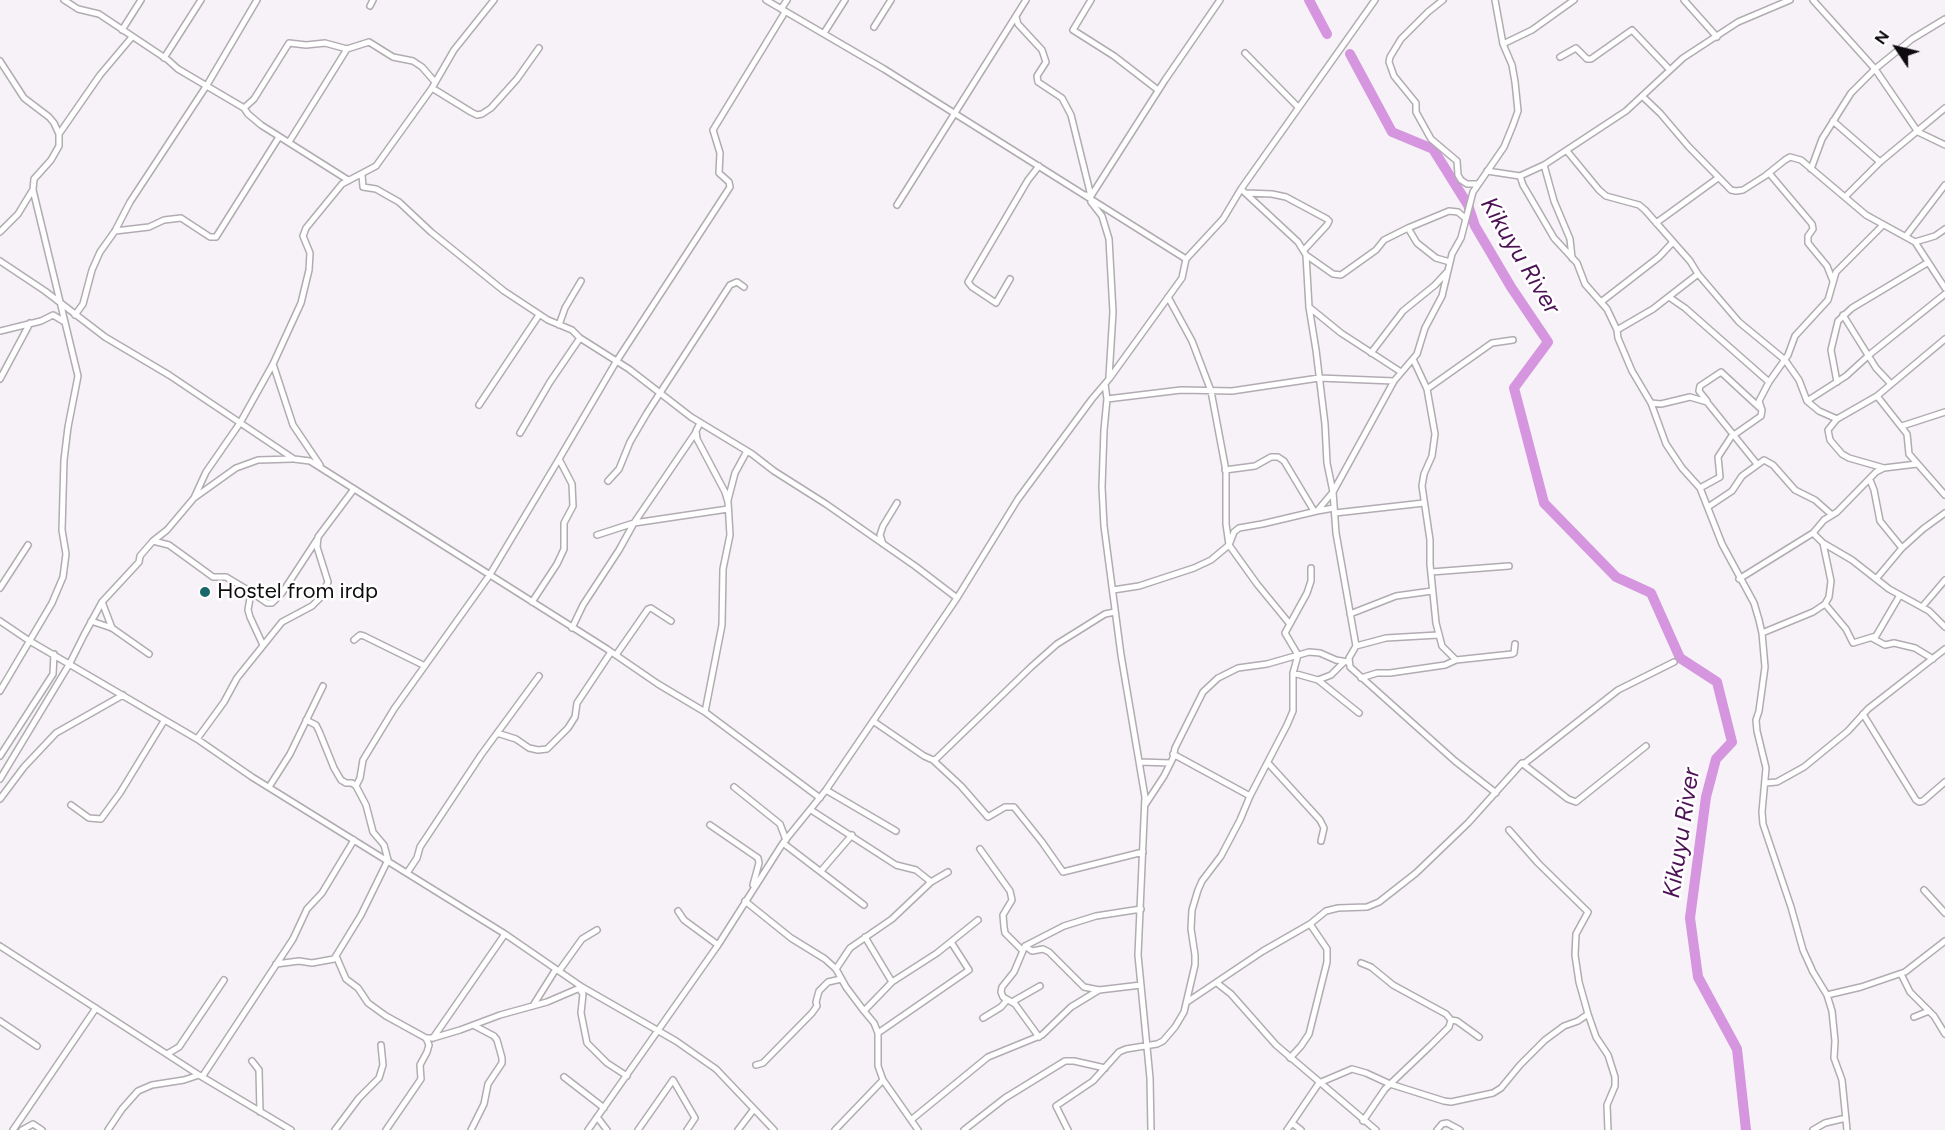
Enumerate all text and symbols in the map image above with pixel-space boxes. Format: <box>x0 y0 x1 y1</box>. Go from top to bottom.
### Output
north arrow <box>1867 18 1927 78</box>
text: N <box>1871 27 1893 48</box>
water label: Kikuyu River <box>1474 192 1566 320</box>
place label: Hostel from irdp <box>217 579 378 605</box>
marker: Hostel from irdp <box>198 585 212 599</box>
water label: Kikuyu River <box>1658 766 1706 900</box>

